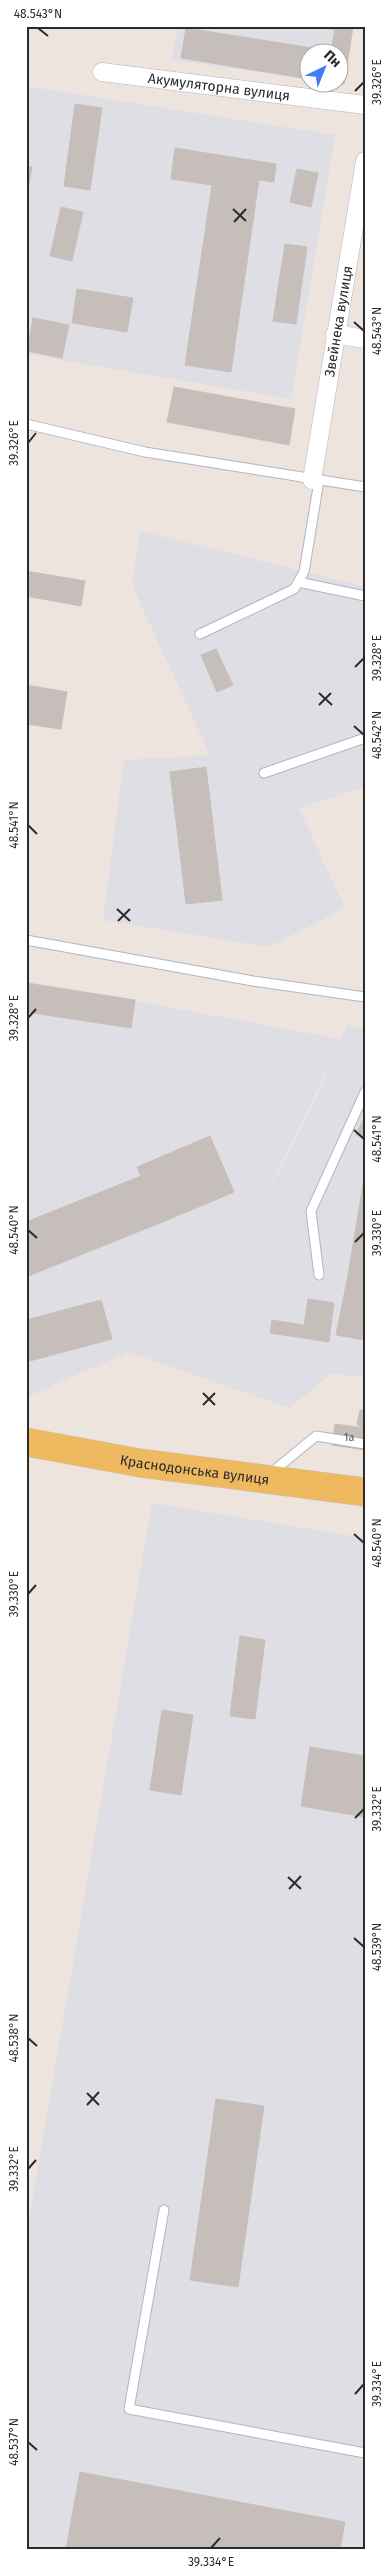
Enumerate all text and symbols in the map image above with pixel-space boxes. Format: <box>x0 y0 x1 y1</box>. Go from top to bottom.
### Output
text: 48.543°N <box>14 7 62 21</box>
north arrow <box>298 42 348 92</box>
text: Пн <box>320 47 345 71</box>
text: 39.326°E <box>370 59 384 105</box>
street label: Акумуляторна вулиця <box>147 69 291 104</box>
street label: Звейнека вулиця <box>321 264 356 378</box>
text: 48.543°N <box>370 307 384 355</box>
text: 39.326°E <box>7 420 21 466</box>
text: 39.328°E <box>370 635 384 681</box>
text: 48.542°N <box>370 711 384 759</box>
text: 48.541°N <box>7 801 21 849</box>
text: 39.328°E <box>7 995 21 1041</box>
text: 48.541°N <box>370 1115 384 1163</box>
text: 48.540°N <box>7 1205 21 1255</box>
text: 39.330°E <box>370 1210 384 1256</box>
house number: 1а <box>344 1431 354 1444</box>
street label: Краснодонська вулиця <box>119 1451 270 1488</box>
text: 48.540°N <box>370 1518 384 1568</box>
text: 39.330°E <box>7 1571 21 1617</box>
text: 39.332°E <box>370 1786 384 1832</box>
text: 48.539°N <box>370 1923 384 1971</box>
text: 48.538°N <box>7 2014 21 2063</box>
text: 39.332°E <box>7 2146 21 2192</box>
text: 39.334°E <box>370 2361 384 2407</box>
text: 48.537°N <box>7 2418 21 2466</box>
text: 39.334°E <box>188 2555 234 2569</box>

